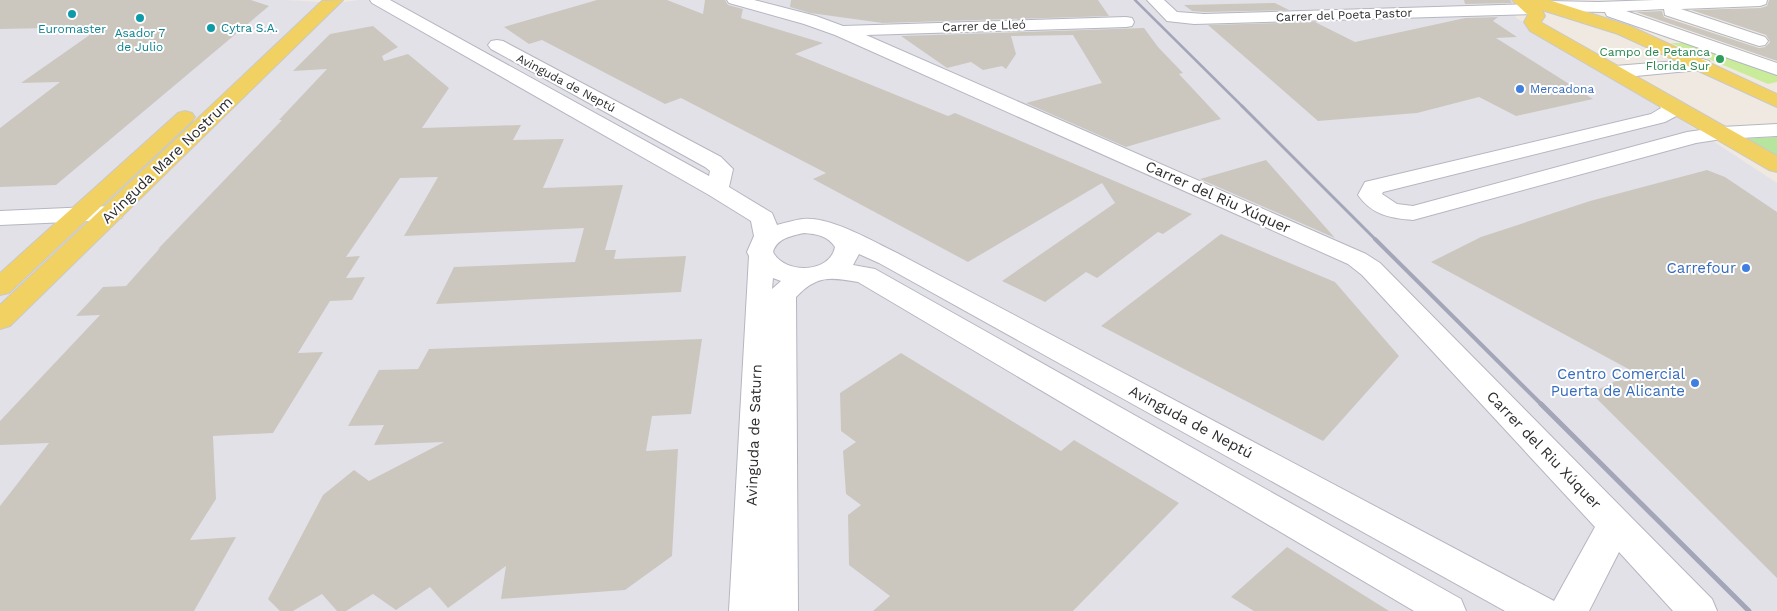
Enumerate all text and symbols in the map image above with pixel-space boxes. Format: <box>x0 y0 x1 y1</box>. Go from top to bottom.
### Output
street label: Carrer del Poeta Pastor <box>1276 6 1413 24</box>
marker: Euromaster <box>66 8 78 20</box>
marker: Asador 7 de Julio <box>134 12 146 24</box>
street label: Carrer de Lleó <box>942 18 1026 34</box>
place label: Cytra S.A. <box>221 21 278 35</box>
place label: Euromaster <box>38 22 106 36</box>
marker: Cytra S.A. <box>205 22 217 34</box>
place label: Asador 7 de Julio <box>115 26 166 54</box>
place label: Campo de Petanca Florida Sur <box>1599 45 1710 73</box>
street label: Avinguda de Neptú <box>514 51 618 115</box>
marker: Campo de Petanca Florida Sur <box>1714 53 1726 65</box>
place label: Mercadona <box>1530 82 1594 96</box>
marker: Mercadona <box>1514 83 1526 95</box>
street label: Avinguda Mare Nostrum <box>98 93 236 227</box>
street label: Carrer del Riu Xúquer <box>1143 157 1293 237</box>
place label: Carrefour <box>1667 259 1736 277</box>
marker: Carrefour <box>1740 262 1752 274</box>
street label: Avinguda de Saturn <box>743 364 765 506</box>
place label: Centro Comercial Puerta de Alicante <box>1551 365 1685 400</box>
marker: Centro Comercial Puerta de Alicante <box>1689 377 1701 389</box>
street label: Avinguda de Neptú <box>1126 382 1256 462</box>
street label: Carrer del Riu Xúquer <box>1483 387 1605 513</box>

